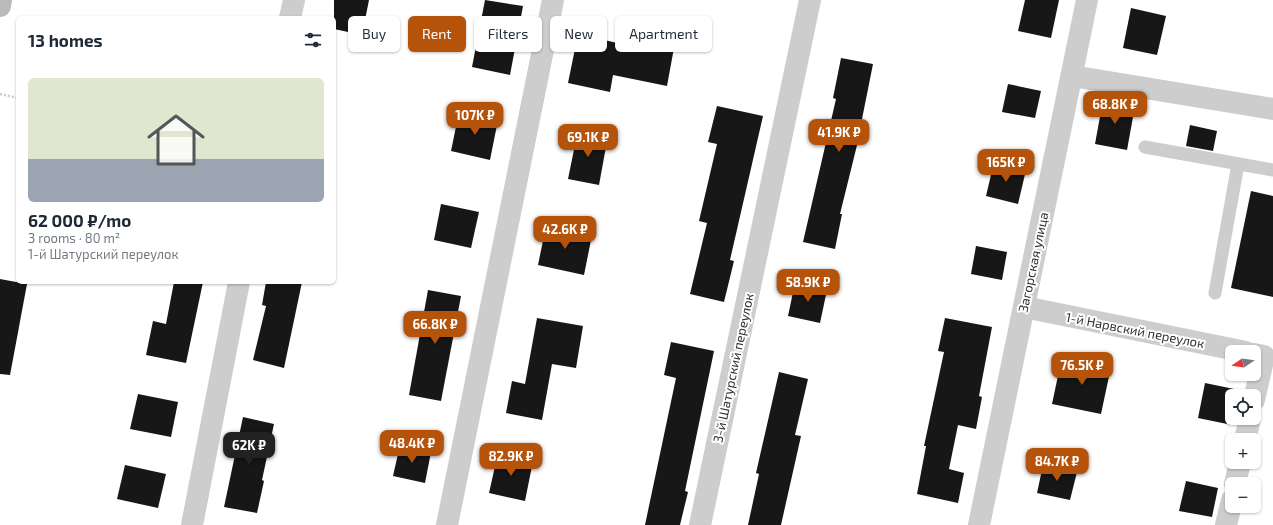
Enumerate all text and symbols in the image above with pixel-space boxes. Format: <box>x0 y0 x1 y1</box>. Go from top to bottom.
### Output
chip: Buy <box>348 16 400 52</box>
chip: Rent <box>408 16 466 52</box>
chip: Filters <box>474 16 542 52</box>
chip: New <box>550 16 607 52</box>
chip: Apartment <box>615 16 712 52</box>
icon: filters <box>302 29 324 51</box>
text: 13 homes <box>28 30 103 50</box>
pin: 68.8K ₽ <box>1078 91 1152 125</box>
text: 68.8K ₽ <box>1092 96 1138 112</box>
pin: 107K ₽ <box>442 102 508 136</box>
icon: home <box>140 104 212 176</box>
text: 107K ₽ <box>455 107 495 123</box>
pin: 41.9K ₽ <box>802 119 876 153</box>
pin: 69.1K ₽ <box>551 124 625 158</box>
text: 41.9K ₽ <box>817 124 861 140</box>
text: 69.1K ₽ <box>567 129 609 145</box>
pin: 165K ₽ <box>973 149 1039 183</box>
text: 165K ₽ <box>986 154 1026 170</box>
text: 62 000 ₽/mo <box>28 210 131 230</box>
street label: Загорская улица <box>1015 210 1051 314</box>
pin: 42.6K ₽ <box>528 216 602 250</box>
text: 42.6K ₽ <box>542 221 588 237</box>
text: 3 rooms · 80 m² <box>28 230 120 246</box>
text: 1-й Шатурский переулок <box>28 246 178 262</box>
pin: 58.9K ₽ <box>771 269 845 303</box>
text: 58.9K ₽ <box>786 274 830 290</box>
street label: 3-й Шатурский переулок <box>709 292 757 444</box>
street label: 1-й Нарвский переулок <box>1064 309 1206 351</box>
pin: 66.8K ₽ <box>398 311 472 345</box>
text: 66.8K ₽ <box>412 316 458 332</box>
north arrow <box>1225 345 1261 381</box>
map controls <box>1225 345 1261 513</box>
pin: 76.5K ₽ <box>1045 352 1119 386</box>
text: 76.5K ₽ <box>1060 357 1104 373</box>
button: locate <box>1225 389 1261 425</box>
pin: 48.4K ₽ <box>375 430 449 464</box>
pin: 62K ₽ <box>221 432 277 466</box>
button: + <box>1225 433 1261 469</box>
text: 48.4K ₽ <box>389 435 435 451</box>
text: 62K ₽ <box>232 437 266 453</box>
pin: 82.9K ₽ <box>474 443 548 477</box>
text: 82.9K ₽ <box>488 448 534 464</box>
pin: 84.7K ₽ <box>1020 448 1094 482</box>
text: 84.7K ₽ <box>1035 453 1079 469</box>
button: − <box>1225 477 1261 513</box>

